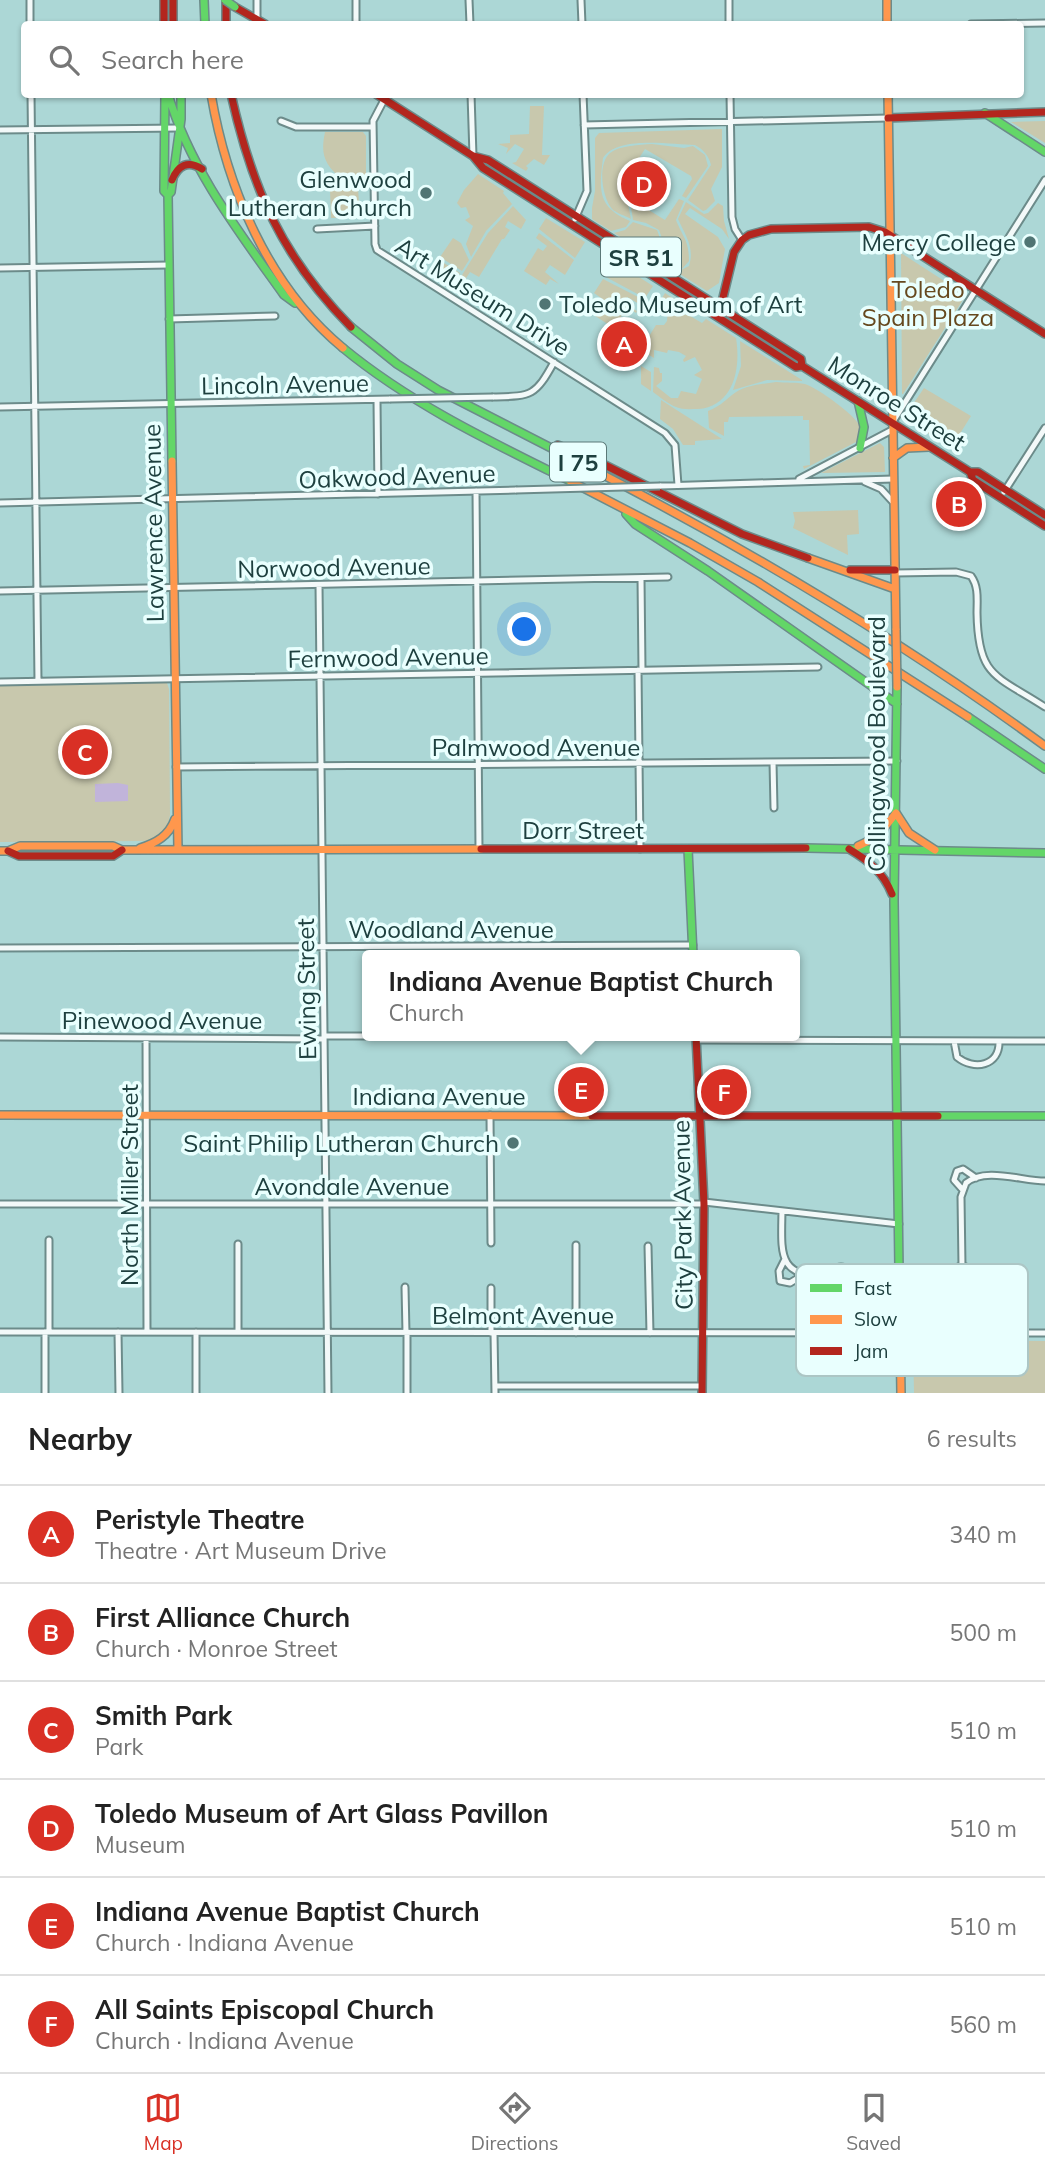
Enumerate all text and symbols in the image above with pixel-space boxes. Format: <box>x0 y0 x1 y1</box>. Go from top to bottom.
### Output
search box <box>21 21 1024 98</box>
icon: search <box>45 41 83 79</box>
text: Search here <box>101 43 244 76</box>
pin: D <box>621 158 667 210</box>
place label: Glenwood Lutheran Church <box>228 164 412 222</box>
marker: Glenwood Lutheran Church <box>418 185 434 201</box>
place label: Mercy College <box>862 227 1016 257</box>
street label: Art Museum Drive <box>390 230 576 362</box>
marker: Mercy College <box>1022 234 1038 250</box>
road number: SR 51 <box>601 238 681 276</box>
park label: Toledo Spain Plaza <box>862 274 994 332</box>
place label: Toledo Museum of Art <box>559 289 802 319</box>
marker: Toledo Museum of Art <box>537 296 553 312</box>
pin: A <box>601 318 647 370</box>
street label: Monroe Street <box>823 349 971 457</box>
street label: Lincoln Avenue <box>201 368 369 400</box>
street label: Lawrence Avenue <box>136 424 170 622</box>
road number: I 75 <box>550 442 606 482</box>
street label: Oakwood Avenue <box>298 458 496 494</box>
pin: B <box>936 478 982 530</box>
street label: Norwood Avenue <box>237 550 431 584</box>
your location <box>507 612 541 646</box>
street label: Collingwood Boulevard <box>861 616 891 872</box>
street label: Fernwood Avenue <box>287 640 489 674</box>
pin: C <box>62 726 108 778</box>
street label: Palmwood Avenue <box>432 732 640 762</box>
street label: Dorr Street <box>522 815 644 845</box>
street label: Woodland Avenue <box>348 914 554 944</box>
street label: Ewing Street <box>290 918 322 1060</box>
popup <box>362 950 800 1041</box>
text: Indiana Avenue Baptist Church <box>389 965 773 998</box>
text: Church <box>389 998 464 1027</box>
street label: Pinewood Avenue <box>62 1005 262 1035</box>
pin: E <box>558 1064 604 1116</box>
pin: F <box>701 1066 747 1118</box>
street label: Indiana Avenue <box>352 1081 526 1111</box>
street label: North Miller Street <box>114 1084 144 1286</box>
street label: City Park Avenue <box>665 1120 699 1310</box>
place label: Saint Philip Lutheran Church <box>183 1128 499 1158</box>
marker: Saint Philip Lutheran Church <box>505 1135 521 1151</box>
street label: Avondale Avenue <box>255 1171 449 1201</box>
legend <box>796 1264 1028 1376</box>
text: Fast <box>854 1276 892 1300</box>
street label: Belmont Avenue <box>432 1300 614 1330</box>
text: Slow <box>854 1307 898 1331</box>
text: Jam <box>854 1339 888 1363</box>
text: Nearby <box>28 1420 132 1458</box>
text: 6 results <box>927 1424 1017 1453</box>
text: Peristyle Theatre <box>95 1503 304 1536</box>
text: A <box>42 1520 60 1549</box>
text: 340 m <box>949 1520 1017 1549</box>
text: Theatre · Art Museum Drive <box>95 1536 387 1565</box>
text: First Alliance Church <box>95 1601 350 1634</box>
text: B <box>43 1618 59 1647</box>
text: 500 m <box>949 1618 1017 1647</box>
text: Church · Monroe Street <box>95 1634 338 1663</box>
text: Smith Park <box>95 1699 232 1732</box>
text: C <box>43 1716 59 1745</box>
text: 510 m <box>949 1716 1017 1745</box>
text: Park <box>95 1732 143 1761</box>
text: Toledo Museum of Art Glass Pavillon <box>95 1797 549 1830</box>
text: D <box>42 1814 60 1843</box>
text: 510 m <box>949 1814 1017 1843</box>
text: Museum <box>95 1830 185 1859</box>
text: Indiana Avenue Baptist Church <box>95 1895 480 1928</box>
text: E <box>44 1912 58 1941</box>
text: 510 m <box>949 1912 1017 1941</box>
text: Church · Indiana Avenue <box>95 1928 354 1957</box>
text: All Saints Episcopal Church <box>95 1993 434 2026</box>
text: F <box>44 2010 58 2039</box>
text: 560 m <box>949 2010 1017 2039</box>
text: Church · Indiana Avenue <box>95 2026 354 2055</box>
tab: Map <box>144 2089 183 2155</box>
tab: Directions <box>471 2089 559 2155</box>
tab: Saved <box>846 2089 901 2155</box>

